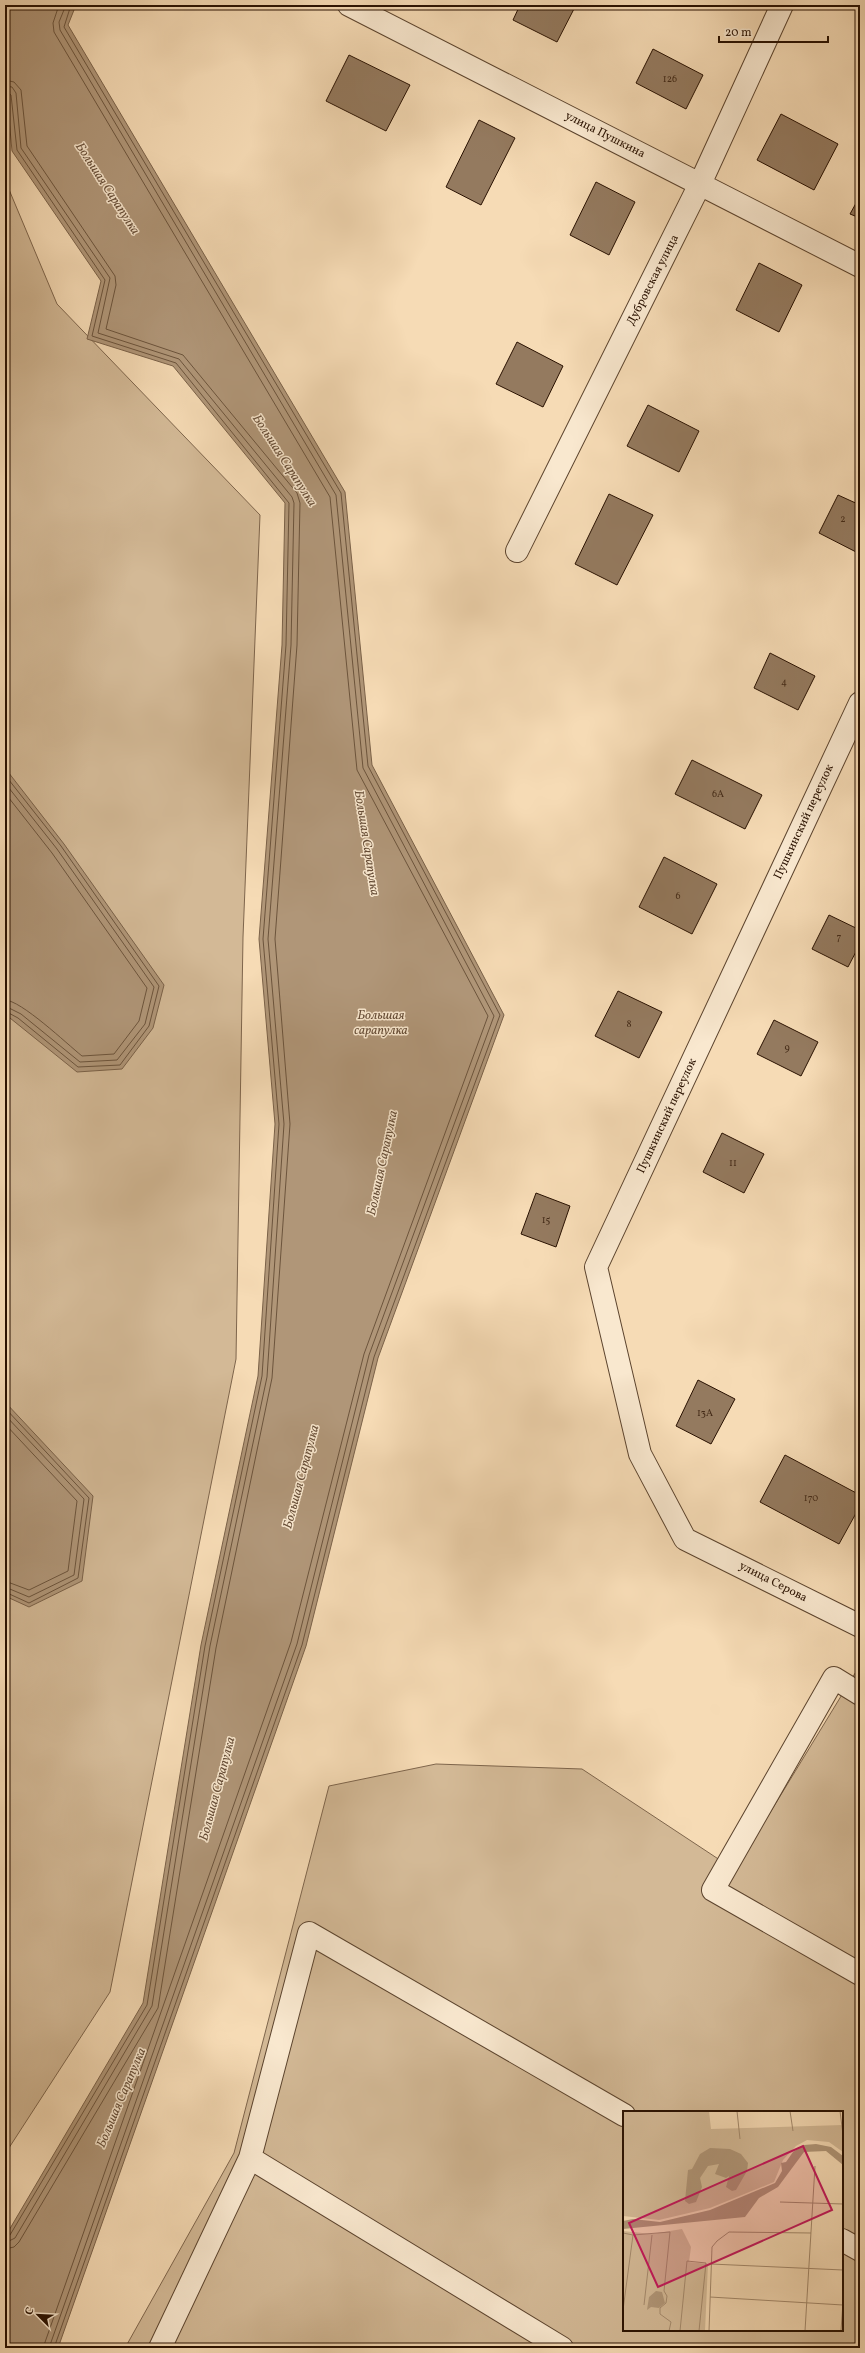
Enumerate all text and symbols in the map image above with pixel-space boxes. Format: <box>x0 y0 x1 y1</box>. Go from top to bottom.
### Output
scale bar <box>719 18 828 44</box>
text: 20 m <box>725 25 752 41</box>
house number: 126 <box>663 72 677 86</box>
street label: улица Пушкина <box>562 108 648 162</box>
water label: Большая Сарапулка <box>70 139 144 239</box>
street label: Дубровская улица <box>623 232 683 328</box>
water label: Большая Сарапулка <box>247 411 321 511</box>
house number: 2 <box>840 512 846 526</box>
house number: 4 <box>781 675 787 689</box>
street label: Пушкинский переулок <box>770 761 838 882</box>
house number: 6А <box>712 787 724 801</box>
water label: Большая Сарапулка <box>349 789 383 897</box>
house number: 6 <box>675 889 681 903</box>
house number: 7 <box>837 930 842 944</box>
water label: Большая сарапулка <box>354 1007 408 1040</box>
house number: 8 <box>626 1017 632 1031</box>
house number: 9 <box>784 1041 790 1055</box>
street label: Пушкинский переулок <box>633 1055 701 1176</box>
water label: Большая Сарапулка <box>363 1109 403 1217</box>
house number: 11 <box>729 1156 737 1170</box>
house number: 15 <box>542 1213 551 1227</box>
house number: 13А <box>697 1406 713 1420</box>
water label: Большая Сарапулка <box>280 1423 324 1531</box>
house number: 170 <box>804 1491 818 1505</box>
street label: улица Серова <box>736 1558 810 1606</box>
water label: Большая Сарапулка <box>196 1735 240 1843</box>
water label: Большая Сарапулка <box>93 2045 151 2151</box>
inset map <box>623 2111 843 2331</box>
north arrow <box>18 2295 58 2335</box>
text: С <box>22 2305 39 2318</box>

